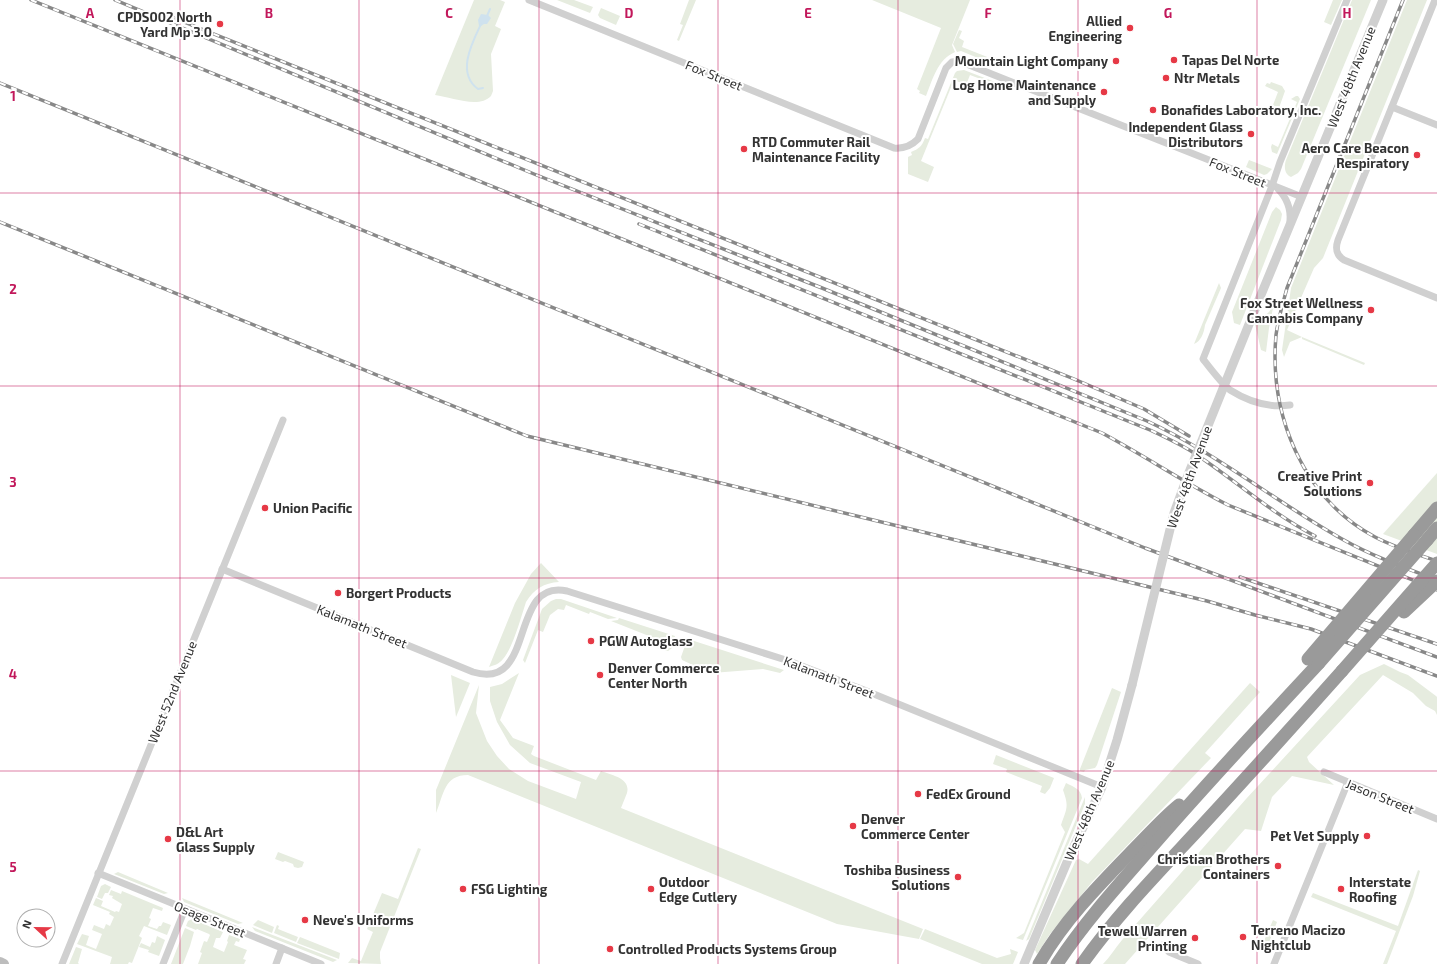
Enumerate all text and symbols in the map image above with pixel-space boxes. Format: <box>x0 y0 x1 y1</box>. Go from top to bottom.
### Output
text: A <box>86 5 95 21</box>
text: B <box>265 5 273 21</box>
text: C <box>445 5 453 21</box>
text: D <box>625 5 634 21</box>
text: E <box>804 5 812 21</box>
text: F <box>984 5 992 21</box>
text: G <box>1164 5 1172 21</box>
text: H <box>1343 5 1352 21</box>
place label: CPDS002 North Yard Mp 3.0 <box>117 9 212 40</box>
place label: Allied Engineering <box>1049 13 1122 44</box>
marker: CPDS002 North Yard Mp 3.0 <box>215 19 225 29</box>
marker: Allied Engineering <box>1125 23 1135 33</box>
street label: West 48th Avenue <box>1323 24 1379 130</box>
place label: Tapas Del Norte <box>1182 52 1279 68</box>
place label: Mountain Light Company <box>955 53 1109 69</box>
marker: Tapas Del Norte <box>1169 55 1179 65</box>
street label: Fox Street <box>683 56 745 94</box>
marker: Mountain Light Company <box>1111 56 1121 66</box>
place label: Ntr Metals <box>1174 70 1240 86</box>
marker: Ntr Metals <box>1161 73 1171 83</box>
place label: Log Home Maintenance and Supply <box>952 77 1097 108</box>
marker: Log Home Maintenance and Supply <box>1099 87 1109 97</box>
text: 1 <box>10 88 16 104</box>
place label: Bonafides Laboratory, Inc. <box>1161 102 1321 118</box>
marker: Bonafides Laboratory, Inc. <box>1148 105 1158 115</box>
place label: Independent Glass Distributors <box>1128 119 1243 150</box>
marker: Independent Glass Distributors <box>1246 129 1256 139</box>
place label: RTD Commuter Rail Maintenance Facility <box>752 134 881 165</box>
place label: Aero Care Beacon Respiratory <box>1302 140 1410 171</box>
marker: RTD Commuter Rail Maintenance Facility <box>739 144 749 154</box>
marker: Aero Care Beacon Respiratory <box>1412 150 1422 160</box>
street label: Fox Street <box>1207 153 1269 191</box>
text: 2 <box>9 281 17 297</box>
place label: Fox Street Wellness Cannabis Company <box>1240 295 1364 326</box>
marker: Fox Street Wellness Cannabis Company <box>1366 305 1376 315</box>
street label: West 48th Avenue <box>1163 423 1215 531</box>
place label: Creative Print Solutions <box>1278 468 1363 499</box>
text: 3 <box>9 474 17 490</box>
marker: Creative Print Solutions <box>1365 478 1375 488</box>
place label: Union Pacific <box>273 500 353 516</box>
marker: Union Pacific <box>260 503 270 513</box>
place label: Borgert Products <box>346 585 452 601</box>
marker: Borgert Products <box>333 588 343 598</box>
street label: Kalamath Street <box>315 601 409 651</box>
place label: PGW Autoglass <box>599 633 693 649</box>
marker: PGW Autoglass <box>586 636 596 646</box>
street label: West 52nd Avenue <box>144 638 200 746</box>
street label: Kalamath Street <box>781 652 877 702</box>
place label: Denver Commerce Center North <box>608 660 720 691</box>
text: 4 <box>9 666 17 682</box>
marker: Denver Commerce Center North <box>595 670 605 680</box>
street label: West 48th Avenue <box>1061 757 1117 863</box>
street label: Jason Street <box>1344 775 1416 817</box>
place label: FedEx Ground <box>926 786 1011 802</box>
marker: FedEx Ground <box>913 789 923 799</box>
place label: Denver Commerce Center <box>861 811 970 842</box>
marker: Denver Commerce Center <box>848 821 858 831</box>
place label: D&L Art Glass Supply <box>176 824 256 855</box>
place label: Pet Vet Supply <box>1270 828 1360 844</box>
marker: Pet Vet Supply <box>1362 831 1372 841</box>
marker: D&L Art Glass Supply <box>163 834 173 844</box>
place label: Christian Brothers Containers <box>1157 851 1270 882</box>
text: 5 <box>9 859 17 875</box>
marker: Christian Brothers Containers <box>1273 861 1283 871</box>
place label: Toshiba Business Solutions <box>844 862 950 893</box>
marker: Toshiba Business Solutions <box>953 872 963 882</box>
place label: Outdoor Edge Cutlery <box>659 874 738 905</box>
place label: Interstate Roofing <box>1349 874 1411 905</box>
place label: FSG Lighting <box>471 881 548 897</box>
marker: FSG Lighting <box>458 884 468 894</box>
marker: Outdoor Edge Cutlery <box>646 884 656 894</box>
marker: Interstate Roofing <box>1336 884 1346 894</box>
street label: Osage Street <box>172 897 248 941</box>
north arrow <box>16 908 56 948</box>
place label: Neve's Uniforms <box>313 912 414 928</box>
marker: Neve's Uniforms <box>300 915 310 925</box>
text: N <box>19 918 34 930</box>
place label: Terreno Macizo Nightclub <box>1251 922 1346 953</box>
place label: Tewell Warren Printing <box>1098 923 1187 954</box>
marker: Terreno Macizo Nightclub <box>1238 932 1248 942</box>
marker: Tewell Warren Printing <box>1190 933 1200 943</box>
place label: Controlled Products Systems Group <box>618 941 837 957</box>
marker: Controlled Products Systems Group <box>605 944 615 954</box>

